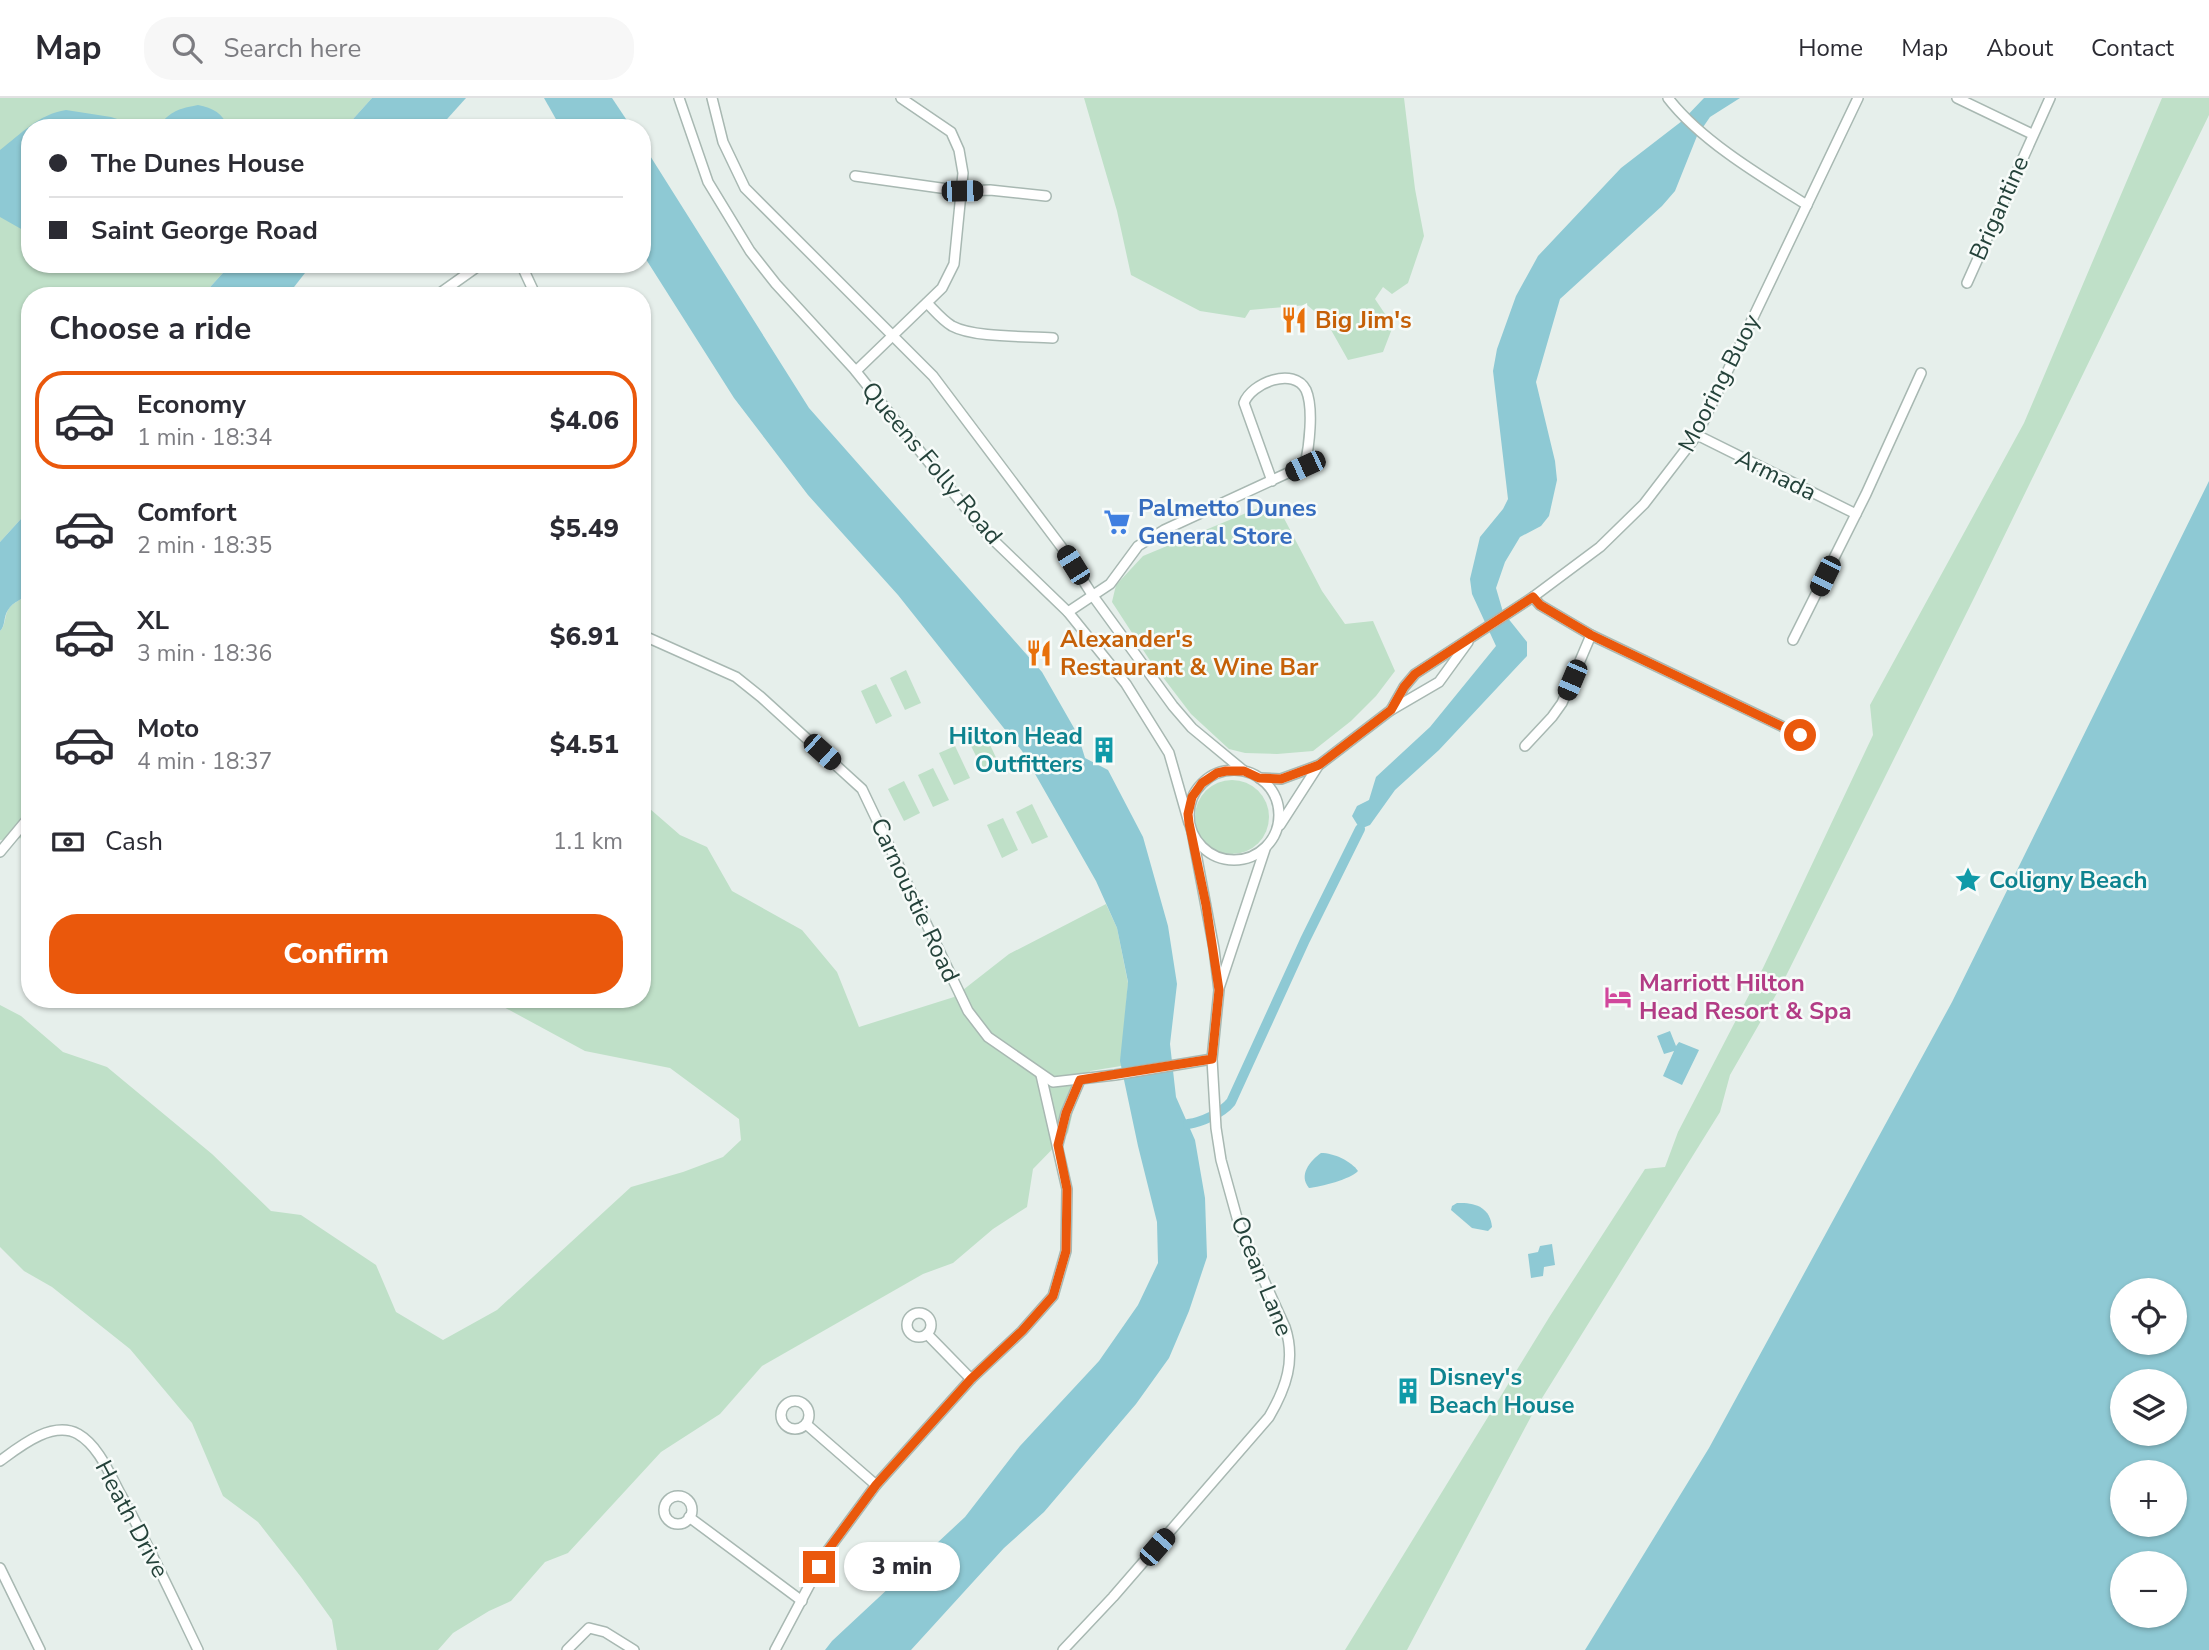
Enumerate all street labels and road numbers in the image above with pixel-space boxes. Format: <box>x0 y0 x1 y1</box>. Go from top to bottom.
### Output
street label: Brigantine <box>1962 151 2036 265</box>
street label: Mooring Buoy <box>1671 308 1768 457</box>
street label: Queens Folly Road <box>854 375 1010 551</box>
street label: Armada <box>1730 442 1822 508</box>
street label: Carnoustie Road <box>863 813 967 987</box>
street label: Ocean Lane <box>1223 1211 1301 1341</box>
street label: Heath Drive <box>88 1455 176 1583</box>

